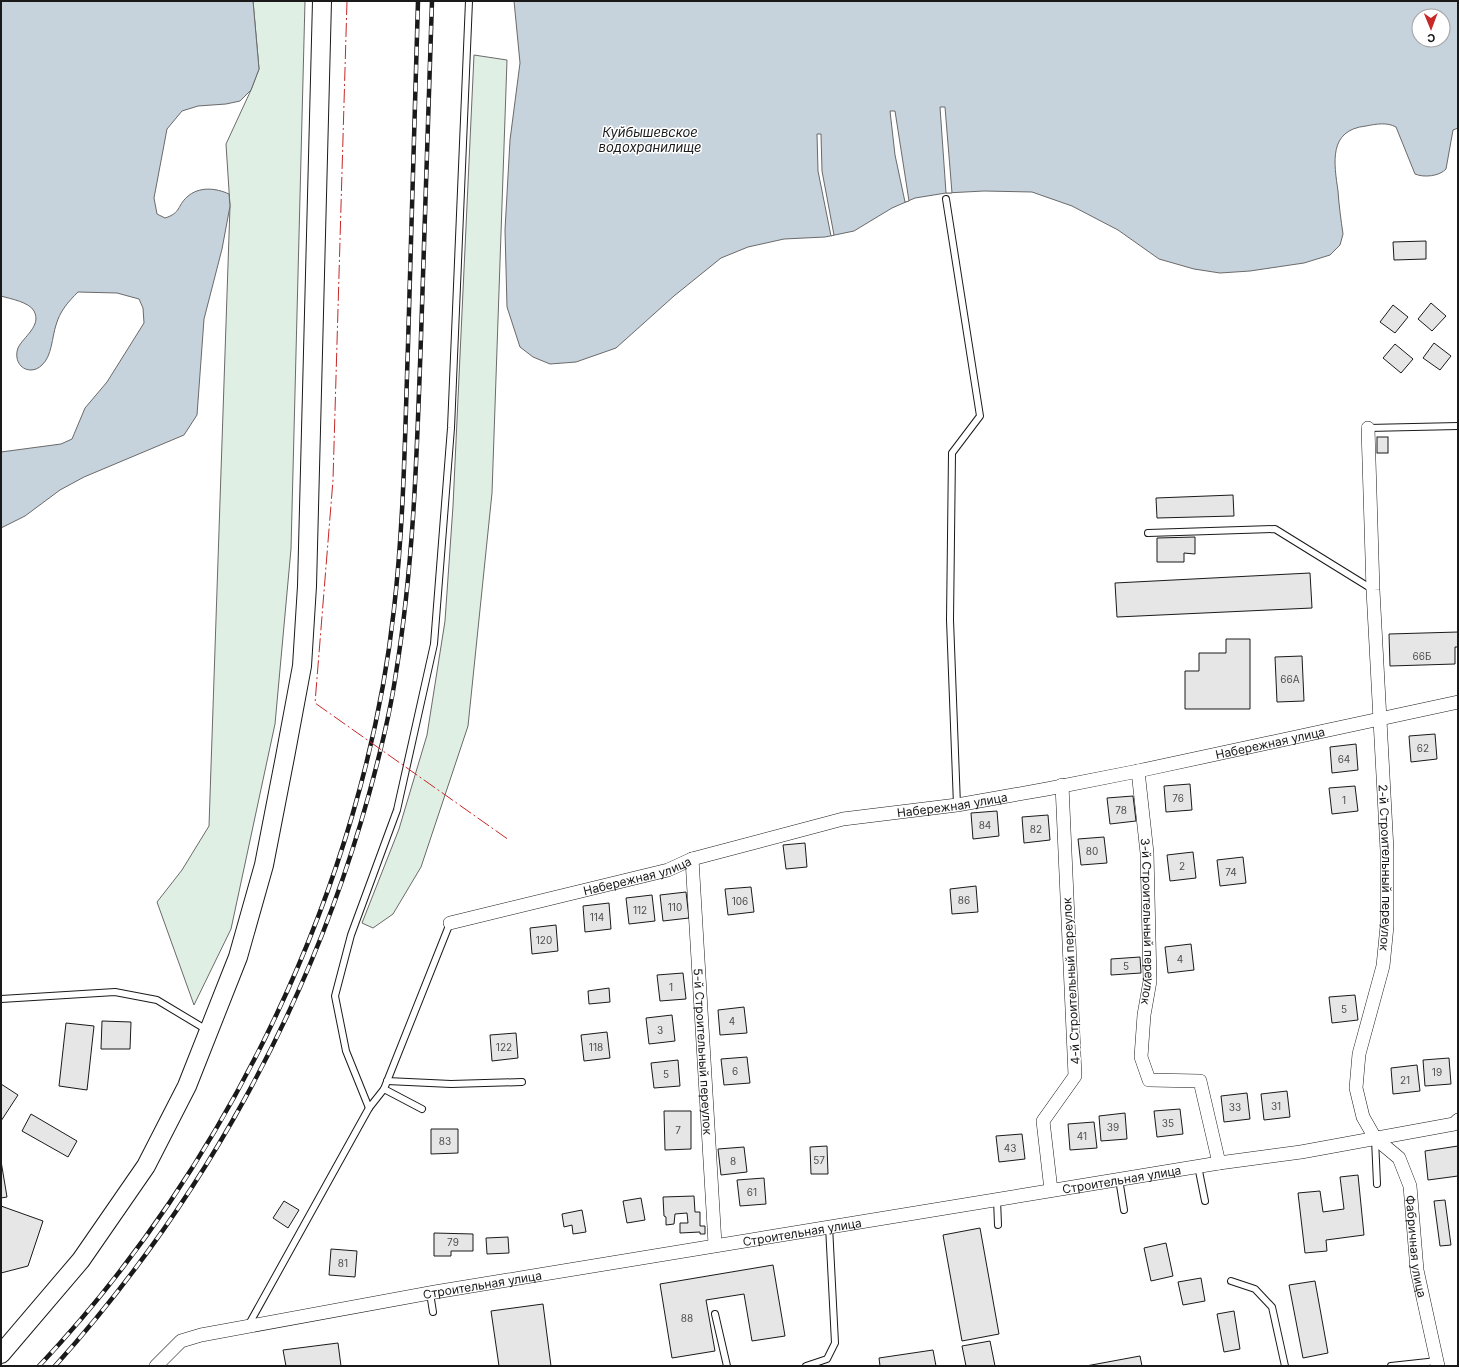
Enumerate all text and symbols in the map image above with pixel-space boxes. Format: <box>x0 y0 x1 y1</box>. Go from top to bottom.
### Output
north arrow <box>1411 8 1451 48</box>
text: С <box>1427 31 1435 45</box>
water label: Куйбышевское водохранилище <box>599 124 701 155</box>
house number: 66Б <box>1413 650 1431 662</box>
house number: 66А <box>1280 673 1300 685</box>
street label: Набережная улица <box>1214 723 1326 762</box>
house number: 62 <box>1417 742 1429 754</box>
house number: 64 <box>1338 753 1350 765</box>
street label: 2-й Строительный переулок <box>1376 784 1395 952</box>
street label: Набережная улица <box>896 789 1009 820</box>
house number: 76 <box>1172 792 1184 804</box>
house number: 1 <box>1342 794 1346 806</box>
house number: 78 <box>1115 804 1127 816</box>
house number: 84 <box>979 819 991 831</box>
house number: 82 <box>1030 823 1042 835</box>
street label: 3-й Строительный переулок <box>1138 837 1158 1006</box>
house number: 80 <box>1086 845 1098 857</box>
street label: Набережная улица <box>582 853 693 898</box>
house number: 2 <box>1179 860 1185 872</box>
house number: 74 <box>1225 866 1237 878</box>
house number: 86 <box>958 894 970 906</box>
house number: 106 <box>732 895 748 907</box>
street label: 4-й Строительный переулок <box>1059 897 1083 1065</box>
house number: 110 <box>668 901 682 913</box>
house number: 112 <box>633 904 647 916</box>
house number: 114 <box>590 911 604 923</box>
house number: 120 <box>536 934 552 946</box>
house number: 4 <box>1177 953 1183 965</box>
house number: 5 <box>1123 960 1129 972</box>
street label: 5-й Строительный переулок <box>691 968 716 1136</box>
house number: 1 <box>669 981 673 993</box>
house number: 5 <box>1341 1003 1347 1015</box>
house number: 4 <box>729 1015 735 1027</box>
house number: 3 <box>657 1024 663 1036</box>
house number: 122 <box>496 1041 512 1053</box>
house number: 118 <box>589 1041 603 1053</box>
house number: 6 <box>732 1065 738 1077</box>
house number: 19 <box>1432 1066 1442 1078</box>
house number: 5 <box>663 1068 669 1080</box>
house number: 21 <box>1400 1074 1410 1086</box>
house number: 31 <box>1271 1100 1281 1112</box>
house number: 33 <box>1229 1101 1241 1113</box>
house number: 35 <box>1162 1117 1174 1129</box>
house number: 39 <box>1107 1121 1119 1133</box>
house number: 7 <box>675 1124 681 1136</box>
house number: 41 <box>1077 1130 1087 1142</box>
house number: 83 <box>439 1135 451 1147</box>
house number: 43 <box>1004 1142 1016 1154</box>
house number: 57 <box>813 1154 825 1166</box>
house number: 8 <box>730 1155 736 1167</box>
street label: Строительная улица <box>1061 1162 1182 1196</box>
house number: 61 <box>747 1186 757 1198</box>
street label: Фабричная улица <box>1403 1194 1430 1299</box>
street label: Строительная улица <box>741 1214 862 1249</box>
house number: 79 <box>447 1236 459 1248</box>
house number: 81 <box>338 1257 348 1269</box>
street label: Строительная улица <box>422 1267 543 1302</box>
house number: 88 <box>681 1312 693 1324</box>

